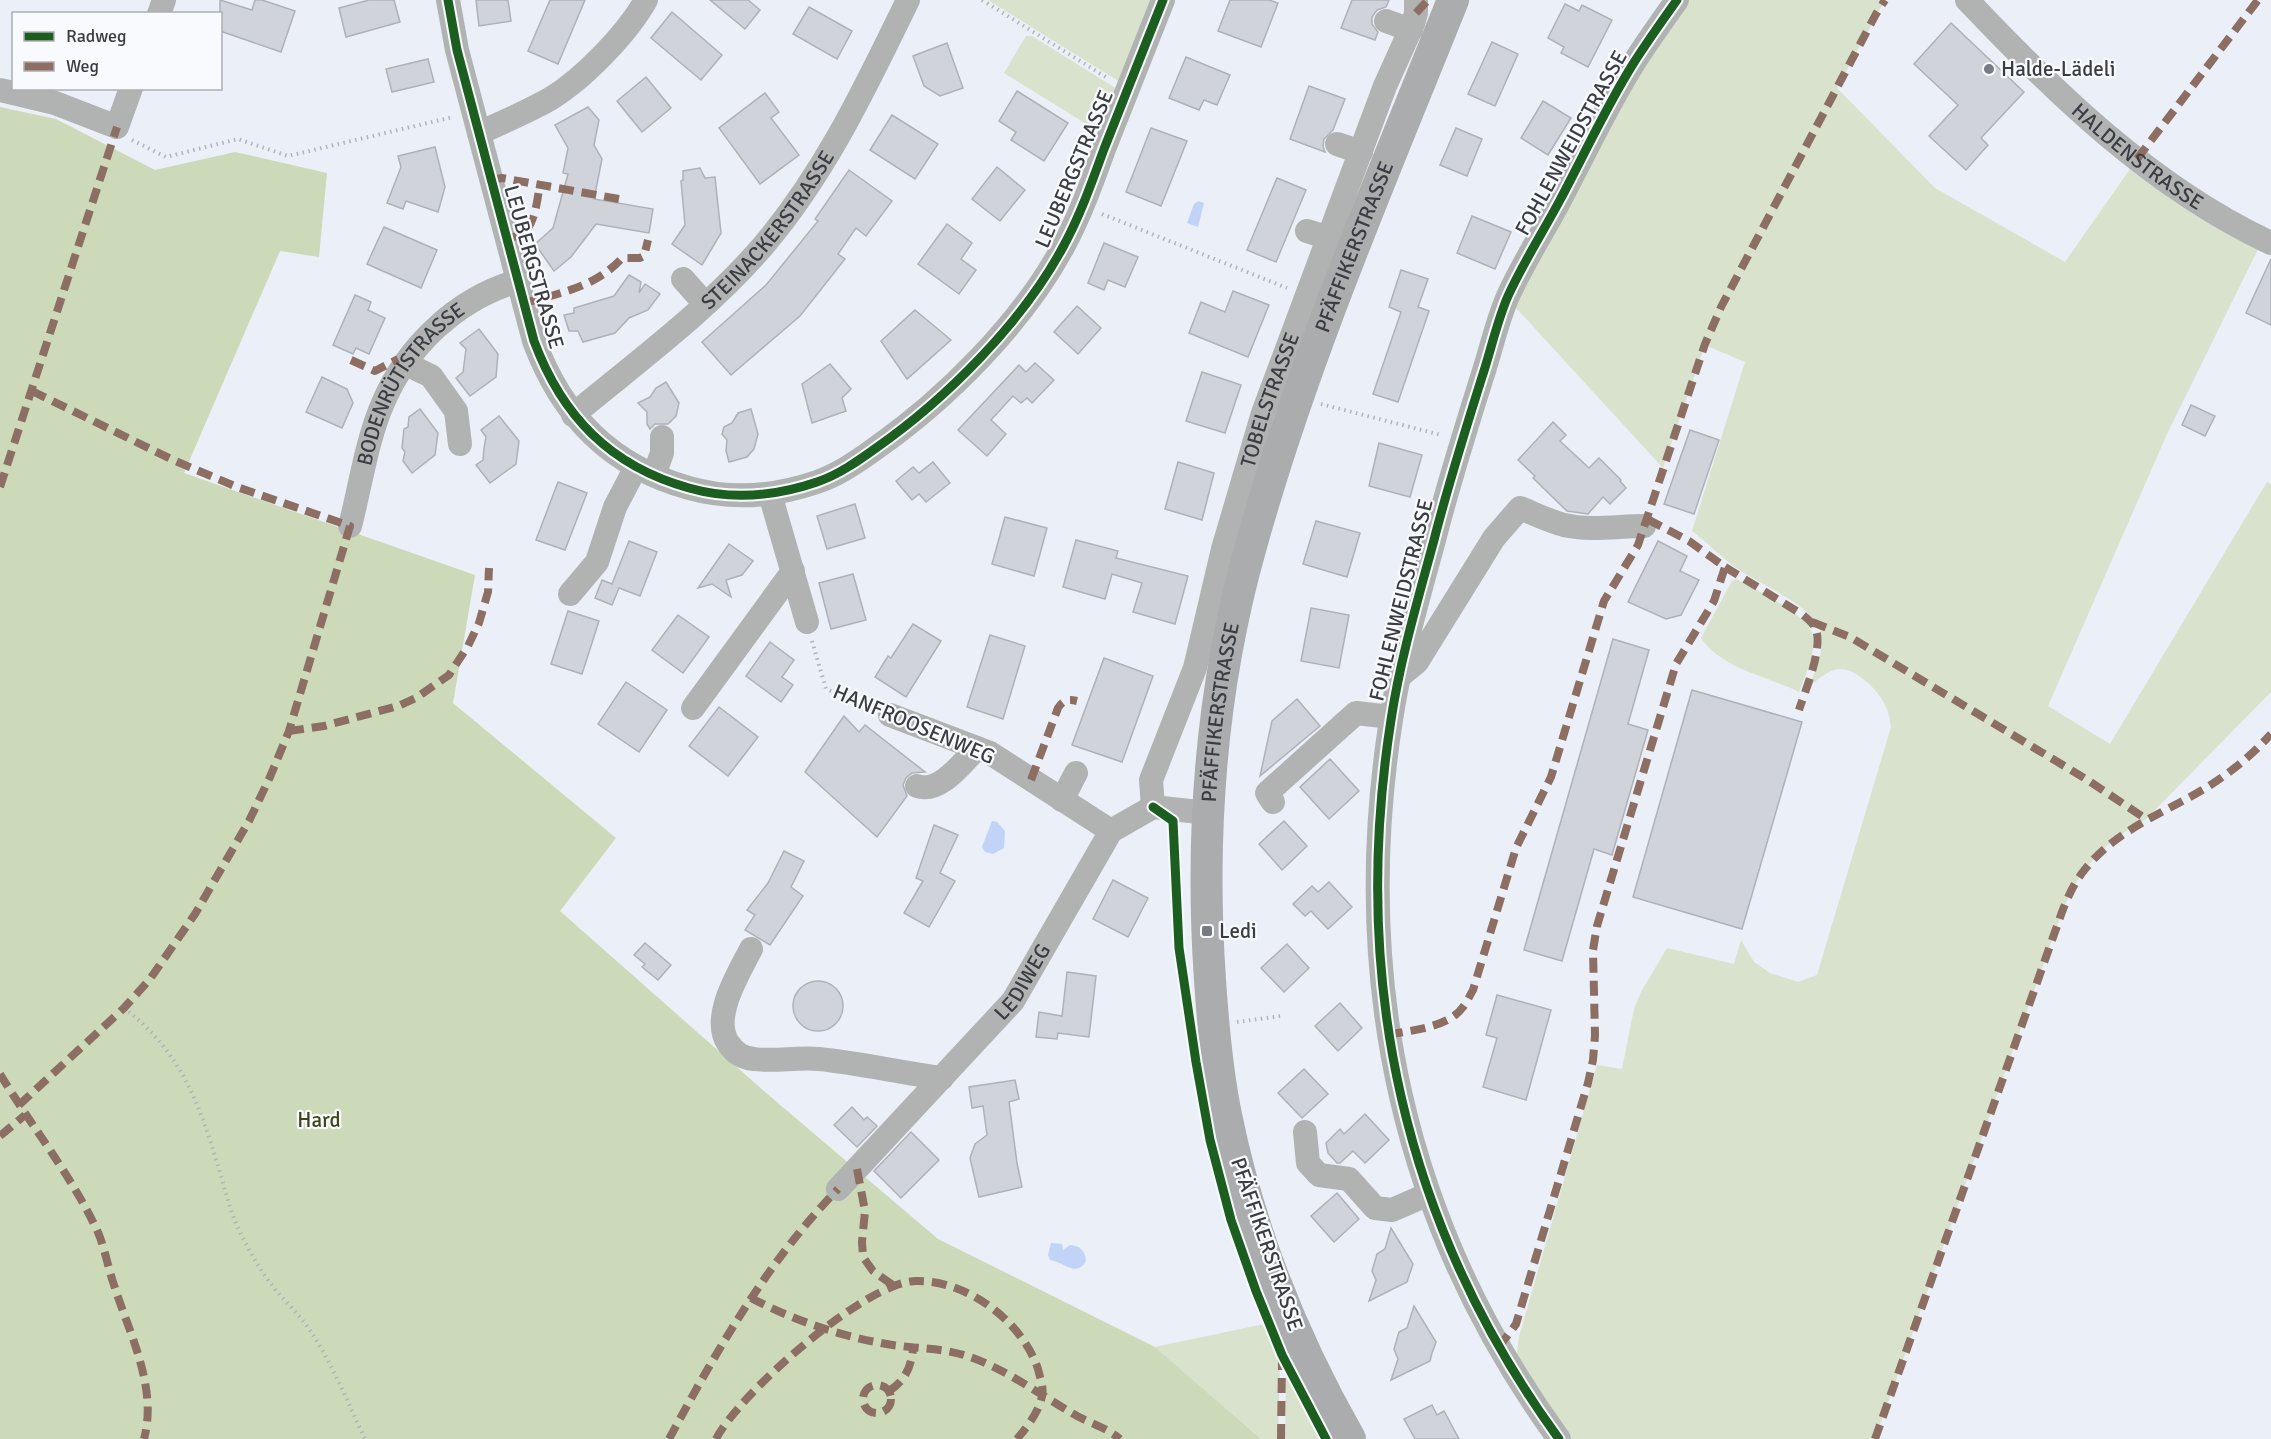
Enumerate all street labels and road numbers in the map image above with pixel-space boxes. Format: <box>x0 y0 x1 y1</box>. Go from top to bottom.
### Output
street label: FOHLENWEIDSTRASSE <box>1509 46 1633 240</box>
street label: LEUBERGSTRASSE <box>1029 86 1119 252</box>
street label: HALDENSTRASSE <box>2066 97 2208 216</box>
street label: STEINACKERSTRASSE <box>696 146 840 315</box>
street label: PFÄFFIKERSTRASSE <box>1309 157 1399 336</box>
street label: LEUBERGSTRASSE <box>498 182 570 352</box>
street label: BODENRÜTISTRASSE <box>351 296 470 468</box>
street label: TOBELSTRASSE <box>1235 329 1305 470</box>
street label: FOHLENWEIDSTRASSE <box>1363 496 1439 704</box>
street label: PFÄFFIKERSTRASSE <box>1196 620 1245 803</box>
street label: HANFROOSENWEG <box>829 678 999 770</box>
street label: LEDIWEG <box>989 939 1056 1026</box>
street label: PFÄFFIKERSTRASSE <box>1225 1154 1309 1334</box>

